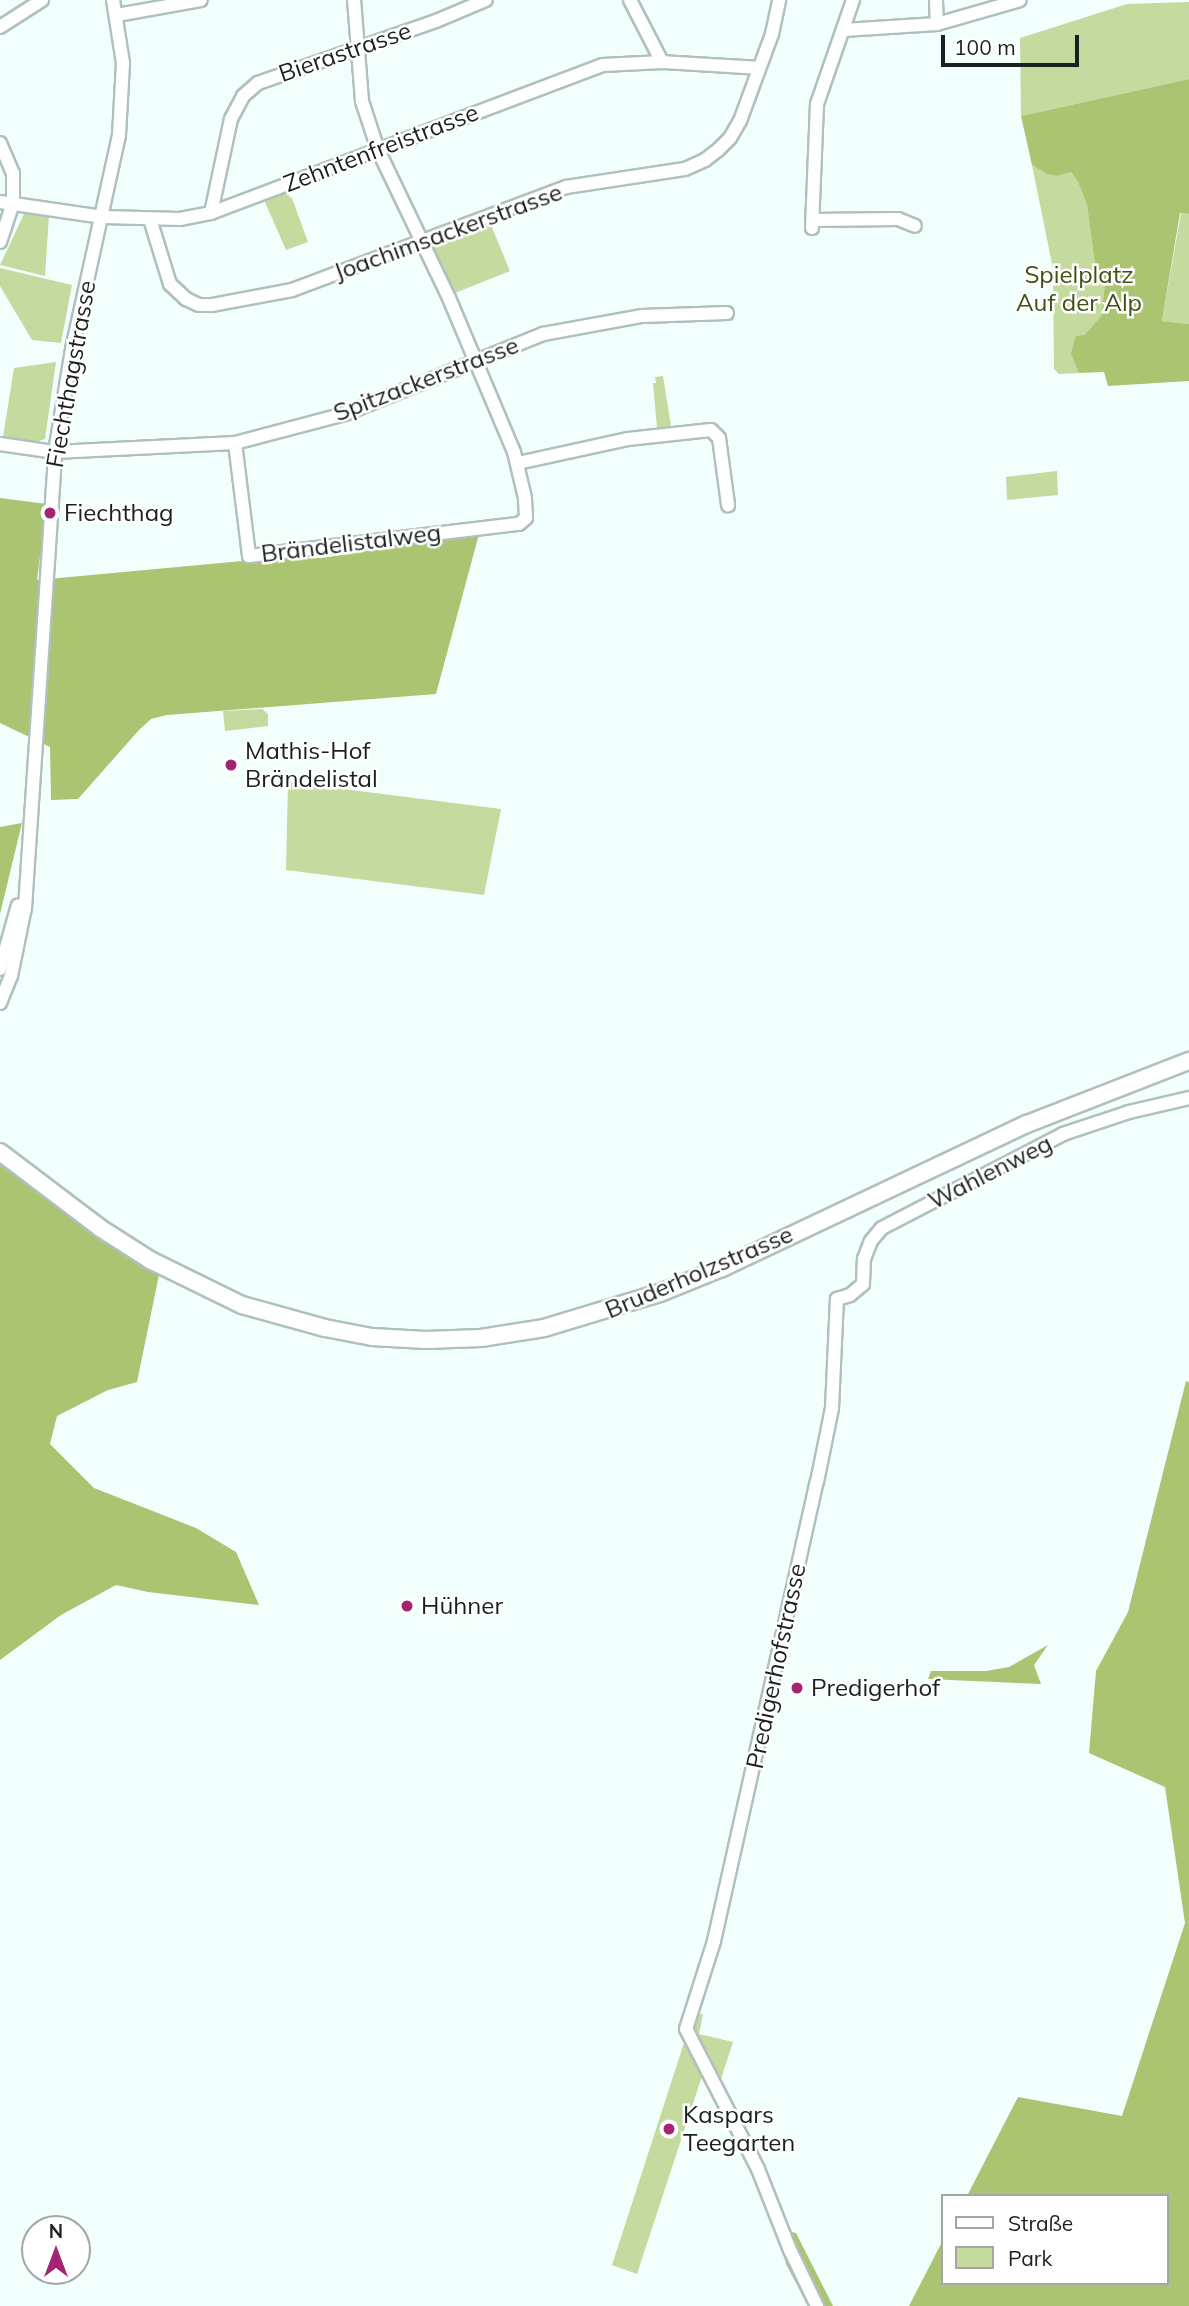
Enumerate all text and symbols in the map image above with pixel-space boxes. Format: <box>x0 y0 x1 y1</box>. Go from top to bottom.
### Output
street label: Bierastrasse <box>275 16 415 88</box>
scale bar <box>944 21 1082 65</box>
text: 100 m <box>954 34 1016 60</box>
street label: Zehntenfreistrasse <box>280 98 482 198</box>
street label: Joachimsackerstrasse <box>330 177 566 287</box>
park label: Spielplatz Auf der Alp <box>1016 261 1142 317</box>
street label: Fiechthagstrasse <box>40 278 102 470</box>
street label: Spitzackerstrasse <box>329 330 523 428</box>
place label: Fiechthag <box>64 499 174 527</box>
marker: Fiechthag <box>42 505 58 521</box>
street label: Brändelistalweg <box>259 518 443 568</box>
place label: Mathis-Hof Brändelistal <box>245 737 378 793</box>
marker: Mathis-Hof Brändelistal <box>223 757 239 773</box>
street label: Wahlenweg <box>923 1129 1057 1215</box>
street label: Bruderholzstrasse <box>601 1219 797 1325</box>
street label: Predigerhofstrasse <box>740 1561 812 1771</box>
place label: Hühner <box>421 1592 503 1620</box>
marker: Hühner <box>399 1598 415 1614</box>
place label: Predigerhof <box>811 1674 940 1702</box>
marker: Predigerhof <box>789 1680 805 1696</box>
place label: Kaspars Teegarten <box>683 2101 795 2157</box>
marker: Kaspars Teegarten <box>661 2121 677 2137</box>
legend <box>940 2194 1168 2285</box>
text: Straße <box>1008 2210 1073 2236</box>
north arrow <box>21 2215 91 2285</box>
text: N <box>49 2219 63 2243</box>
text: Park <box>1008 2245 1052 2271</box>

